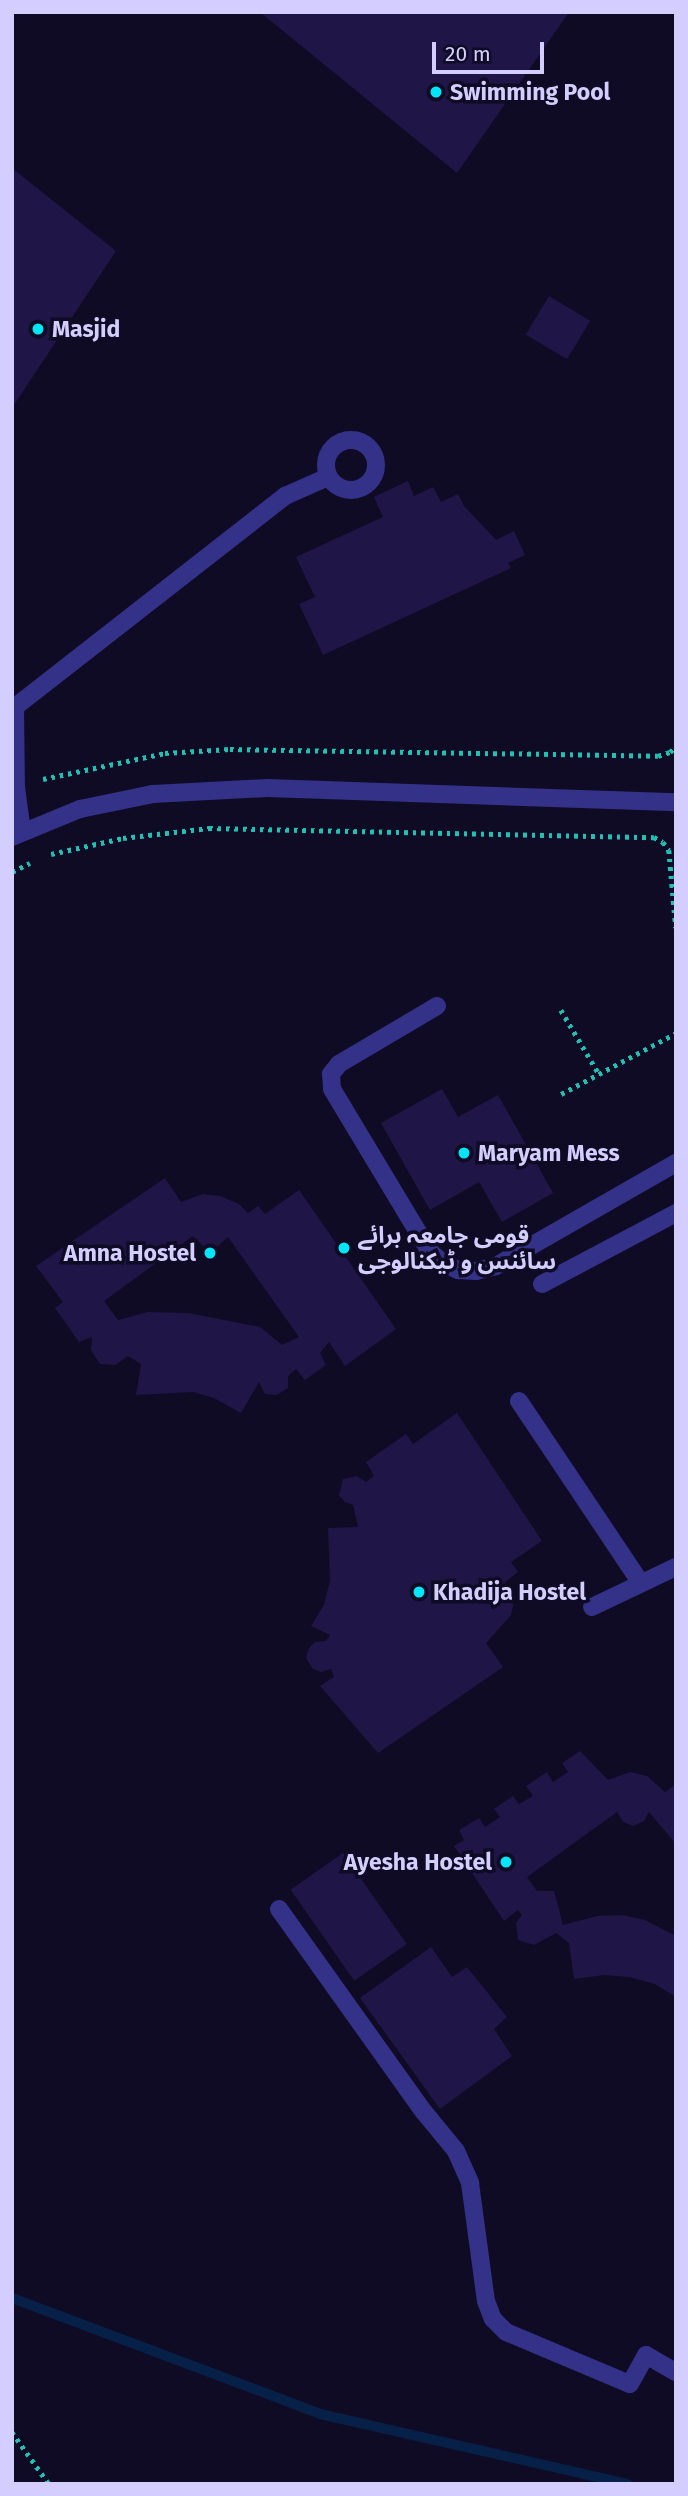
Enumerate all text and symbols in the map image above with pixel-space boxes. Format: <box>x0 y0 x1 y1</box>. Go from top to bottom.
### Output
scale bar <box>436 28 548 72</box>
text: 20 m <box>445 41 491 67</box>
place label: Swimming Pool <box>450 78 610 106</box>
marker: Swimming Pool <box>428 84 444 100</box>
place label: Masjid <box>52 315 120 343</box>
marker: Masjid <box>30 321 46 337</box>
place label: Maryam Mess <box>478 1139 620 1167</box>
marker: Maryam Mess <box>456 1145 472 1161</box>
place label: قومی جامعہ برائے سائنس و ٹیکنالوجی <box>358 1221 556 1275</box>
place label: Amna Hostel <box>64 1239 196 1267</box>
marker: قومی جامعہ برائے سائنس و ٹیکنالوجی <box>336 1240 352 1256</box>
marker: Amna Hostel <box>202 1245 218 1261</box>
place label: Khadija Hostel <box>433 1578 586 1606</box>
marker: Khadija Hostel <box>411 1584 427 1600</box>
place label: Ayesha Hostel <box>344 1848 492 1876</box>
marker: Ayesha Hostel <box>498 1854 514 1870</box>

